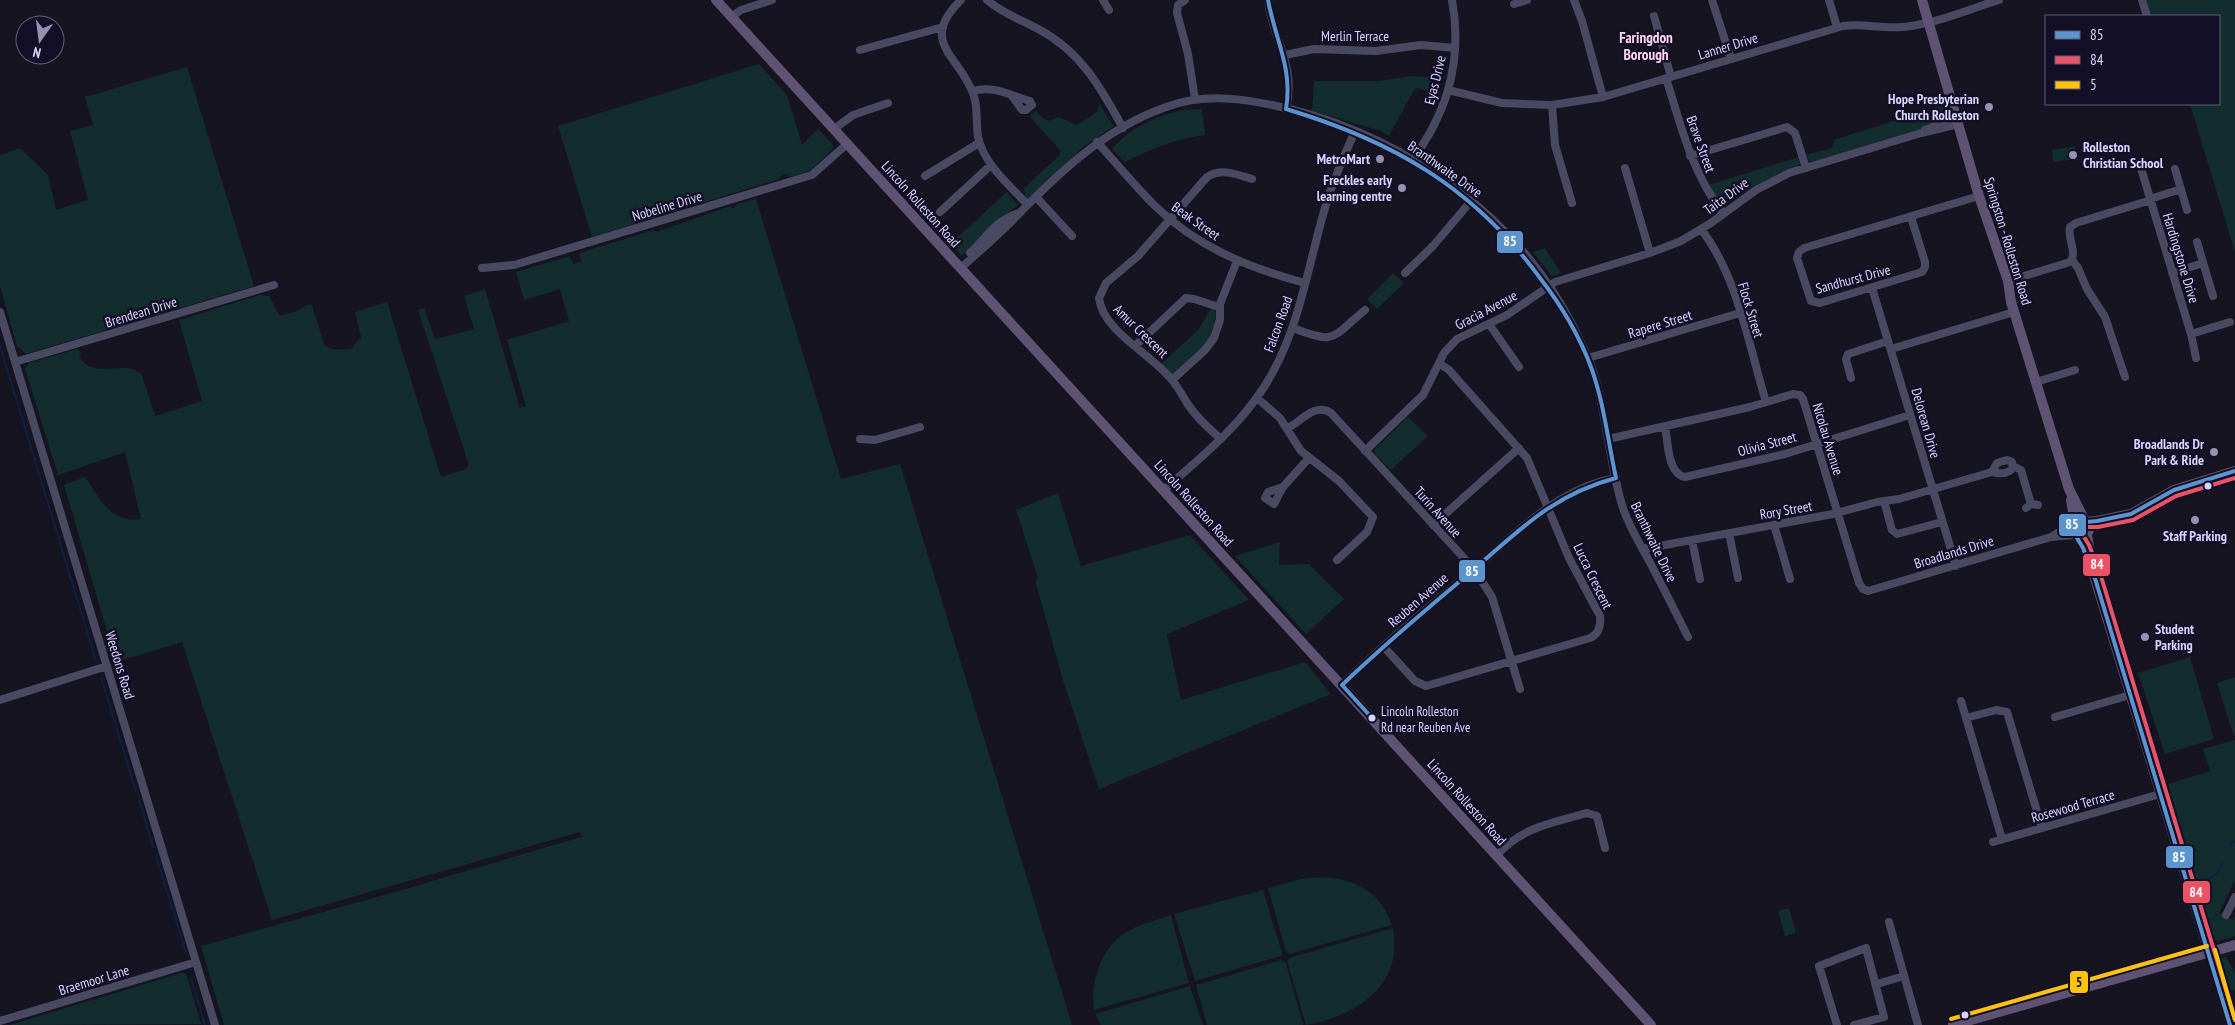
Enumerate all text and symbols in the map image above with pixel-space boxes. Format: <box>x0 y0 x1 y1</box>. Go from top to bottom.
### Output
north arrow <box>15 15 65 65</box>
legend <box>2045 15 2220 105</box>
text: 85 <box>2090 25 2104 44</box>
street label: Merlin Terrace <box>1321 27 1389 45</box>
district label: Faringdon Borough <box>1619 28 1673 64</box>
street label: Lanner Drive <box>1696 28 1760 64</box>
text: N <box>31 43 43 62</box>
text: 84 <box>2090 50 2104 69</box>
street label: Eyas Drive <box>1420 53 1450 106</box>
text: 5 <box>2090 75 2097 94</box>
place label: Hope Presbyterian Church Rolleston <box>1888 90 1979 124</box>
marker: Hope Presbyterian Church Rolleston <box>1983 101 1995 113</box>
street label: Brave Street <box>1682 113 1720 175</box>
street label: Branthwaite Drive <box>1404 137 1486 201</box>
place label: Rolleston Christian School <box>2083 138 2164 172</box>
marker: Rolleston Christian School <box>2067 149 2079 161</box>
place label: MetroMart <box>1317 150 1370 168</box>
marker: MetroMart <box>1374 153 1386 165</box>
street label: Lincoln Rolleston Road <box>877 157 965 251</box>
place label: Freckles early learning centre <box>1317 171 1392 205</box>
street label: Taita Drive <box>1700 173 1752 218</box>
street label: Springston - Rolleston Road <box>1980 175 2036 307</box>
marker: Freckles early learning centre <box>1396 182 1408 194</box>
street label: Nobeline Drive <box>630 187 704 225</box>
street label: Beak Street <box>1168 198 1224 244</box>
street label: Hardingstone Drive <box>2159 211 2203 305</box>
line badge: 85 <box>1496 230 1524 254</box>
text: 85 <box>1503 232 1517 250</box>
street label: Sandhurst Drive <box>1814 260 1893 298</box>
street label: Flock Street <box>1734 280 1768 340</box>
street label: Gracia Avenue <box>1452 286 1520 334</box>
street label: Brendean Drive <box>103 292 179 331</box>
street label: Falcon Road <box>1260 293 1296 355</box>
street label: Amur Crescent <box>1110 300 1172 362</box>
street label: Rapere Street <box>1626 306 1694 342</box>
street label: Delorean Drive <box>1907 386 1945 460</box>
street label: Nicolau Avenue <box>1809 401 1848 477</box>
street label: Olivia Street <box>1736 428 1798 460</box>
place label: Broadlands Dr Park & Ride <box>2134 435 2205 469</box>
marker: Broadlands Dr Park & Ride <box>2208 446 2220 458</box>
street label: Lincoln Rolleston Road <box>1150 456 1238 550</box>
unlabelled marker <box>2203 481 2213 491</box>
street label: Turin Avenue <box>1411 483 1466 541</box>
street label: Rory Street <box>1758 497 1814 523</box>
street label: Branthwaite Drive <box>1627 499 1681 585</box>
line badge: 85 <box>2058 513 2087 537</box>
marker: Staff Parking <box>2189 514 2201 526</box>
text: 85 <box>2065 515 2079 533</box>
place label: Staff Parking <box>2163 527 2227 545</box>
street label: Broadlands Drive <box>1912 531 1996 573</box>
street label: Lucca Crescent <box>1569 540 1617 612</box>
line badge: 84 <box>2082 553 2111 577</box>
text: 84 <box>2090 555 2104 573</box>
line badge: 85 <box>1458 559 1486 583</box>
text: 85 <box>1465 562 1479 580</box>
street label: Reuben Avenue <box>1384 569 1452 631</box>
place label: Student Parking <box>2155 620 2194 654</box>
street label: Weedons Road <box>101 629 139 701</box>
marker: Student Parking <box>2139 631 2151 643</box>
place label: Lincoln Rolleston Rd near Reuben Ave <box>1381 703 1470 736</box>
marker: Lincoln Rolleston Rd near Reuben Ave <box>1367 713 1377 723</box>
street label: Lincoln Rolleston Road <box>1423 755 1511 849</box>
street label: Rosewood Terrace <box>2029 785 2117 826</box>
line badge: 85 <box>2165 845 2194 869</box>
text: 85 <box>2172 848 2186 866</box>
line badge: 84 <box>2182 880 2211 904</box>
text: 84 <box>2189 883 2203 901</box>
street label: Braemoor Lane <box>56 961 132 999</box>
line badge: 5 <box>2069 970 2089 994</box>
text: 5 <box>2076 973 2082 991</box>
unlabelled marker <box>1960 1010 1970 1020</box>

